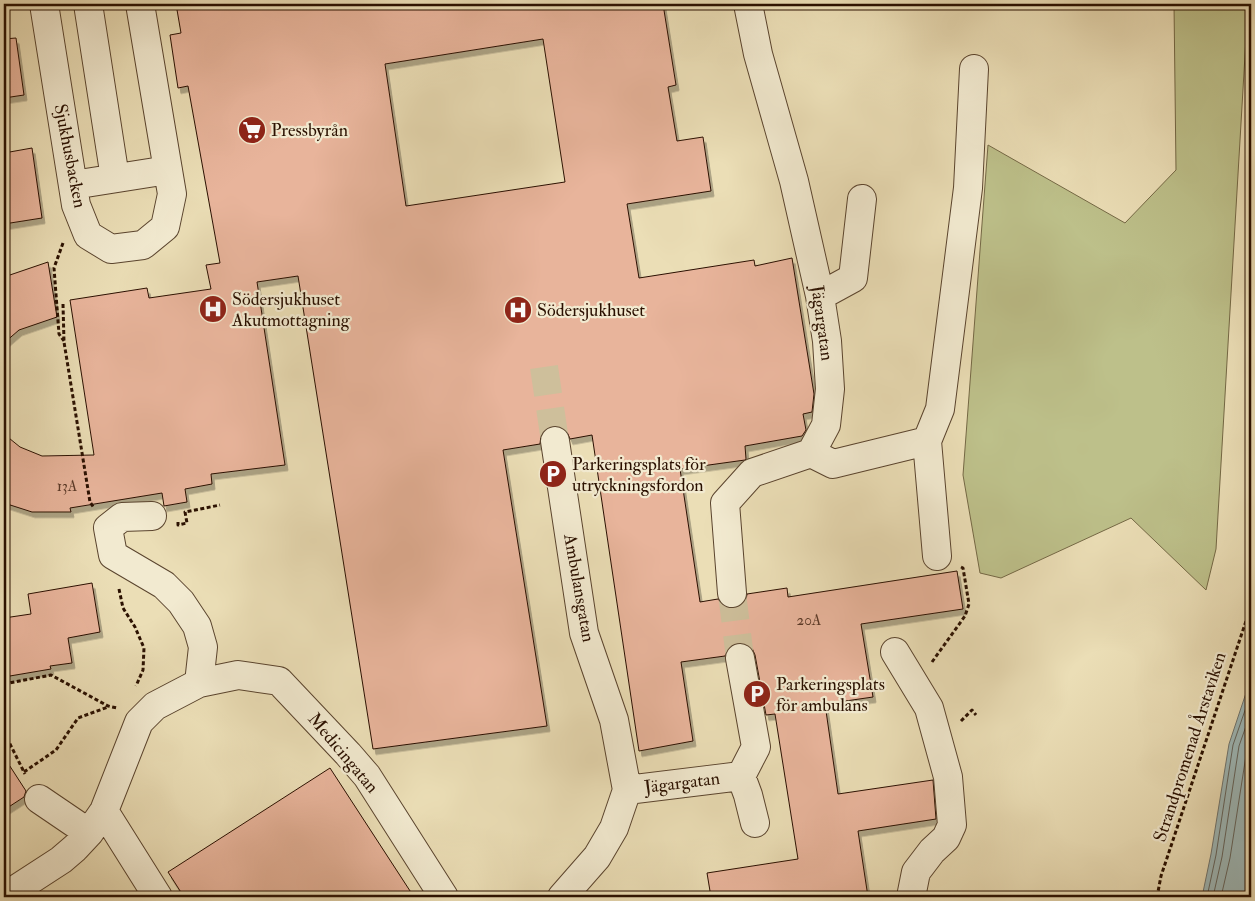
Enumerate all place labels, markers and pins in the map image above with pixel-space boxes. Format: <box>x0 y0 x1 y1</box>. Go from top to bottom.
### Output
supermarket icon: Pressbyrån <box>237 115 267 145</box>
place label: Pressbyrån <box>271 119 348 142</box>
place label: Södersjukhuset Akutmottagning <box>231 288 351 332</box>
hospital icon: Södersjukhuset Akutmottagning <box>198 294 228 324</box>
hospital icon: Södersjukhuset <box>503 295 533 325</box>
place label: Södersjukhuset <box>537 299 645 322</box>
place label: Parkeringsplats för utryckningsfordon <box>572 453 706 497</box>
parking icon: Parkeringsplats för utryckningsfordon <box>538 459 568 489</box>
place label: Parkeringsplats för ambulans <box>776 673 885 717</box>
parking icon: Parkeringsplats för ambulans <box>742 679 772 709</box>

